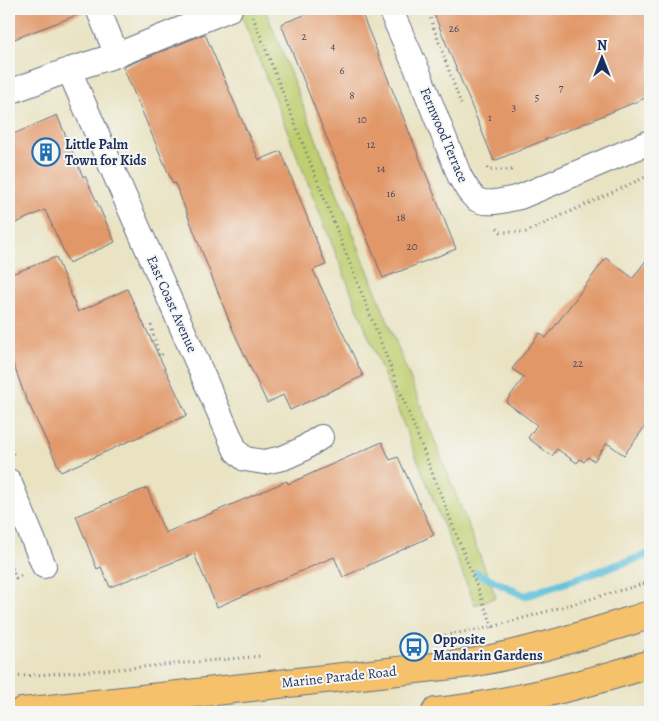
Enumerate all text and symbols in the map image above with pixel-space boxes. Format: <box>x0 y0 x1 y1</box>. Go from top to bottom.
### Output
house number: 26 <box>449 21 459 36</box>
house number: 2 <box>301 29 307 44</box>
north arrow <box>576 32 626 82</box>
text: N <box>597 36 607 55</box>
house number: 4 <box>331 39 336 54</box>
house number: 6 <box>339 63 345 78</box>
house number: 7 <box>559 80 564 95</box>
street label: Fernwood Terrace <box>415 85 473 185</box>
house number: 8 <box>349 88 355 103</box>
house number: 5 <box>535 90 540 105</box>
house number: 3 <box>512 100 516 115</box>
house number: 1 <box>488 110 492 125</box>
house number: 10 <box>357 112 367 127</box>
place label: Little Palm Town for Kids <box>65 135 147 170</box>
building icon: Little Palm Town for Kids <box>31 137 61 167</box>
house number: 12 <box>367 137 376 152</box>
house number: 14 <box>377 161 385 176</box>
house number: 16 <box>387 186 395 201</box>
house number: 18 <box>396 210 406 225</box>
house number: 20 <box>406 239 418 254</box>
street label: East Coast Avenue <box>142 253 202 355</box>
house number: 22 <box>573 356 583 371</box>
place label: Opposite Mandarin Gardens <box>433 630 543 665</box>
bus stop icon: Opposite Mandarin Gardens <box>399 632 429 662</box>
street label: Marine Parade Road <box>280 661 398 692</box>

